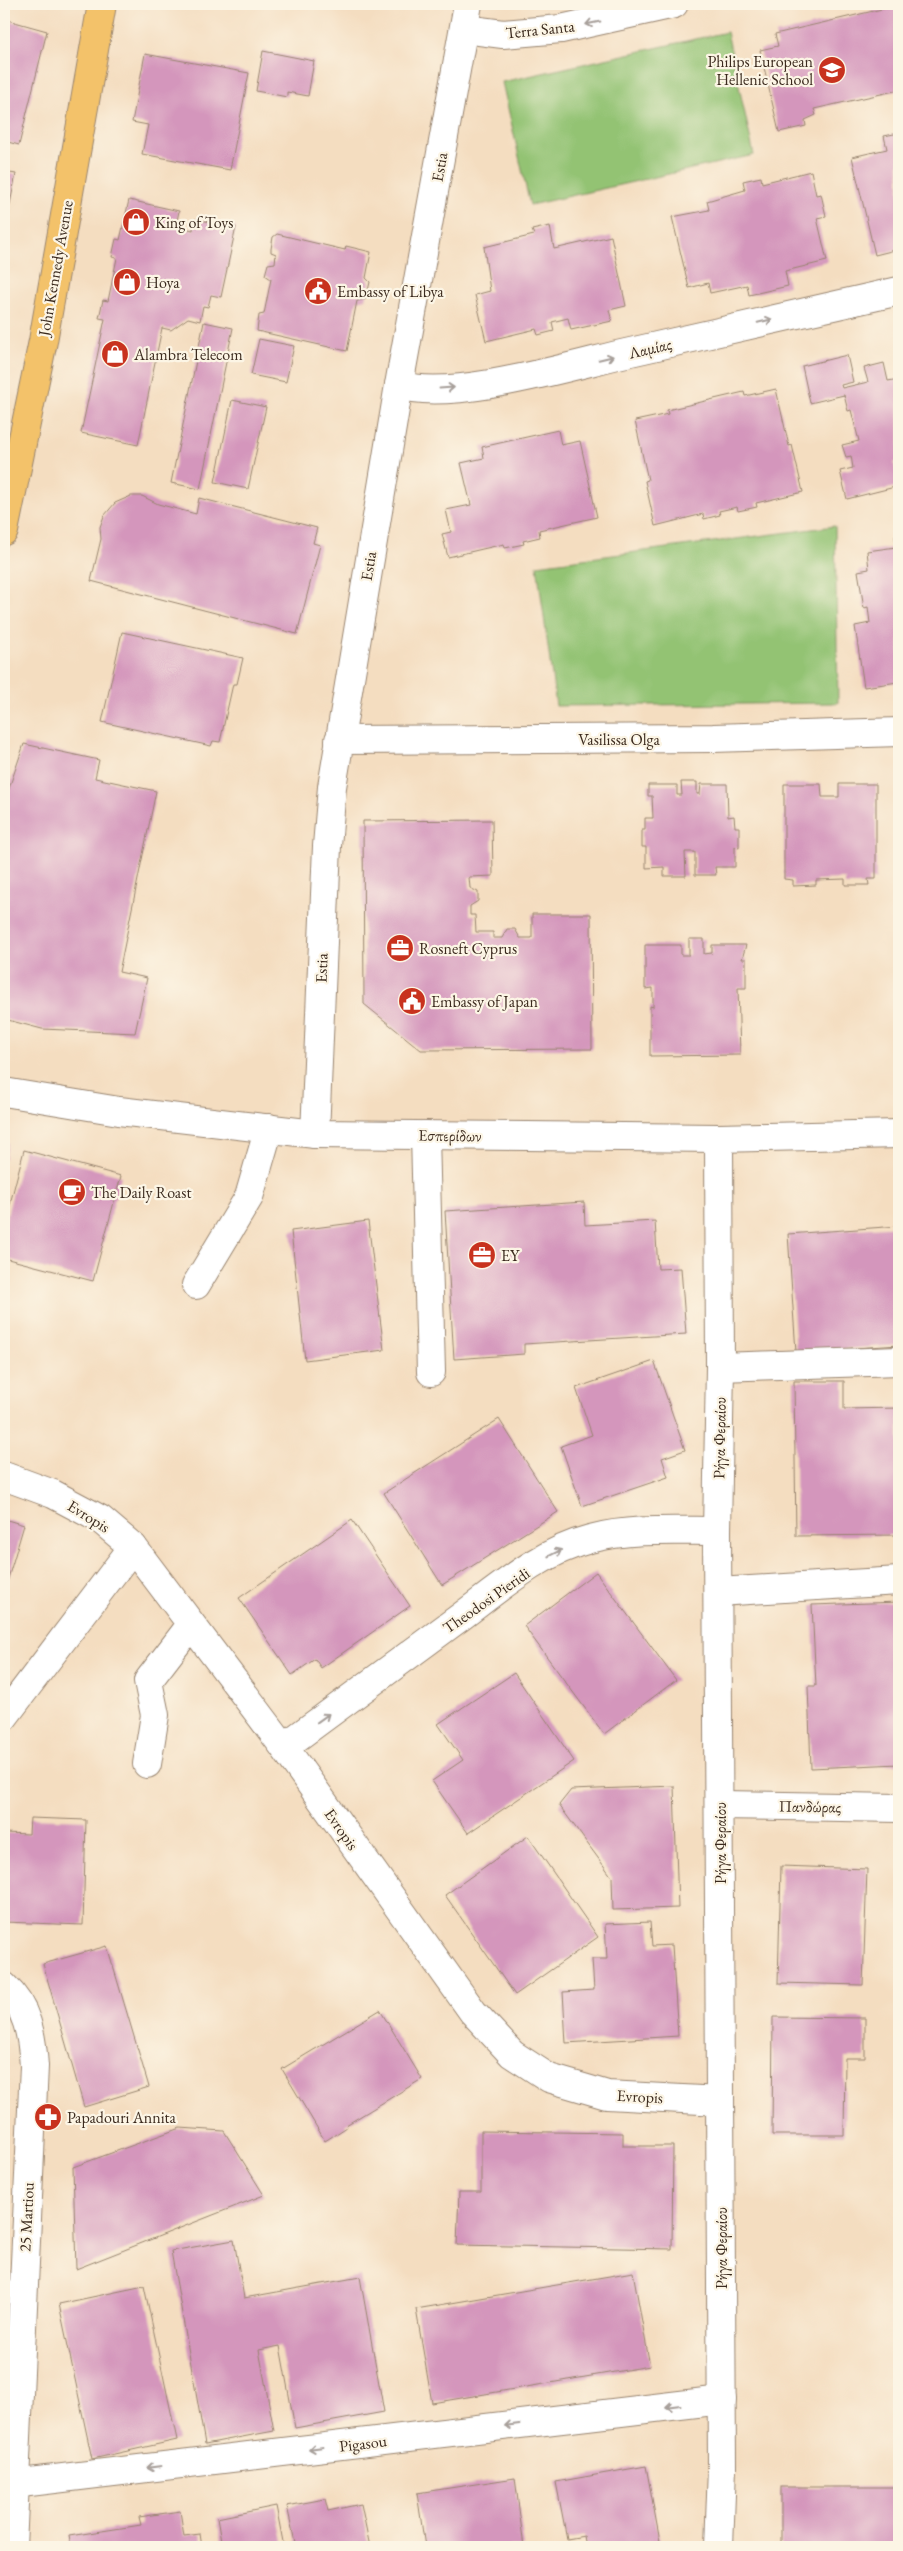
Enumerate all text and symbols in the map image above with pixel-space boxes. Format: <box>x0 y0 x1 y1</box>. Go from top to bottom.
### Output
street label: Terra Santa <box>505 15 576 44</box>
one-way arrow <box>585 19 601 28</box>
place label: Philips European Hellenic School <box>707 51 814 90</box>
school or university icon: Philips European Hellenic School <box>817 55 847 85</box>
street label: Estia <box>427 150 453 183</box>
street label: John Kennedy Avenue <box>33 199 78 340</box>
shop icon: King of Toys <box>121 207 151 237</box>
place label: King of Toys <box>155 212 233 233</box>
shop icon: Hoya <box>112 267 142 297</box>
place label: Hoya <box>146 272 180 293</box>
public building icon: Embassy of Libya <box>303 276 333 306</box>
place label: Embassy of Libya <box>337 281 444 302</box>
one-way arrow <box>756 316 772 325</box>
street label: Λαμίας <box>626 333 674 364</box>
shop icon: Alambra Telecom <box>100 339 130 369</box>
place label: Alambra Telecom <box>133 344 243 365</box>
one-way arrow <box>598 353 614 362</box>
one-way arrow <box>439 384 455 393</box>
street label: Estia <box>356 549 381 582</box>
street label: Vasilissa Olga <box>578 729 660 750</box>
office icon: Rosneft Cyprus <box>385 933 415 963</box>
place label: Rosneft Cyprus <box>419 938 517 959</box>
street label: Estia <box>310 952 333 983</box>
public building icon: Embassy of Japan <box>397 986 427 1016</box>
place label: Embassy of Japan <box>431 991 539 1012</box>
street label: Εσπερίδων <box>418 1124 482 1147</box>
cafe icon: The Daily Roast <box>57 1177 87 1207</box>
place label: The Daily Roast <box>91 1182 191 1203</box>
office icon: EY <box>467 1240 497 1270</box>
place label: EY <box>501 1245 520 1266</box>
street label: Ρήγα Φεραίου <box>708 1397 731 1479</box>
street label: Evropis <box>64 1495 114 1538</box>
one-way arrow <box>548 1548 563 1558</box>
street label: Theodosi Pieridi <box>439 1563 534 1638</box>
one-way arrow <box>316 1713 330 1723</box>
street label: Πανδώρας <box>779 1795 842 1818</box>
street label: Ρήγα Φεραίου <box>710 1802 731 1884</box>
street label: Evropis <box>320 1804 363 1854</box>
street label: Evropis <box>616 2085 664 2108</box>
pharmacy icon: Papadouri Annita <box>33 2102 63 2132</box>
place label: Papadouri Annita <box>67 2107 177 2128</box>
street label: 25 Martiou <box>14 2181 39 2252</box>
street label: Ρήγα Φεραίου <box>711 2207 732 2289</box>
one-way arrow <box>666 2401 682 2411</box>
one-way arrow <box>504 2420 520 2430</box>
street label: Pigasou <box>338 2430 389 2457</box>
one-way arrow <box>308 2443 324 2453</box>
one-way arrow <box>147 2463 163 2473</box>

